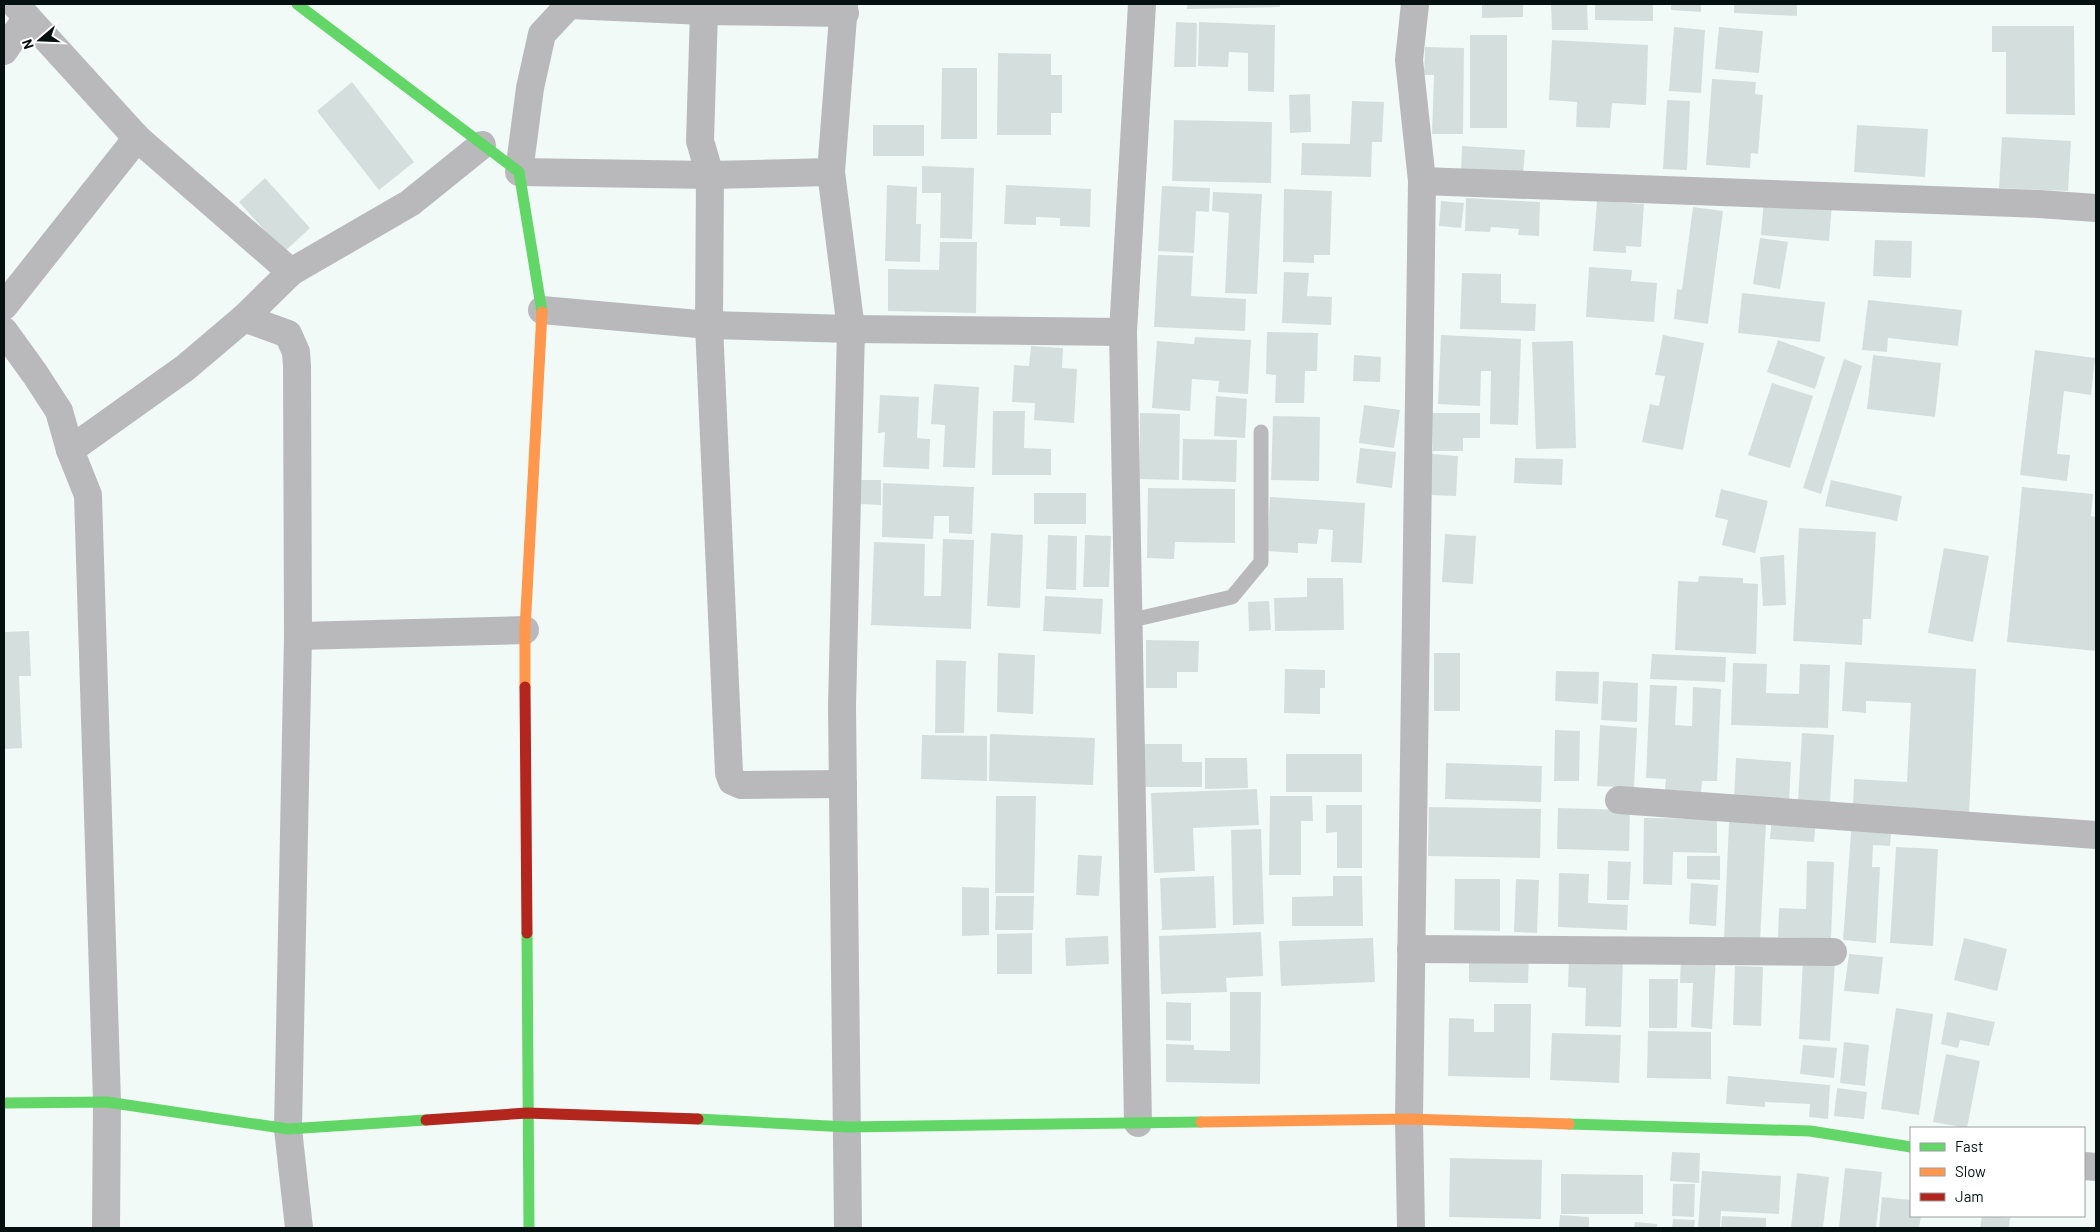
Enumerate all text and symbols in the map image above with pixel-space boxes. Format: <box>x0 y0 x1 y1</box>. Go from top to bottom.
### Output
north arrow <box>15 15 65 65</box>
text: N <box>18 37 37 52</box>
legend <box>1910 1127 2085 1217</box>
text: Fast <box>1955 1137 1983 1155</box>
text: Slow <box>1955 1162 1986 1180</box>
text: Jam <box>1955 1187 1984 1205</box>

